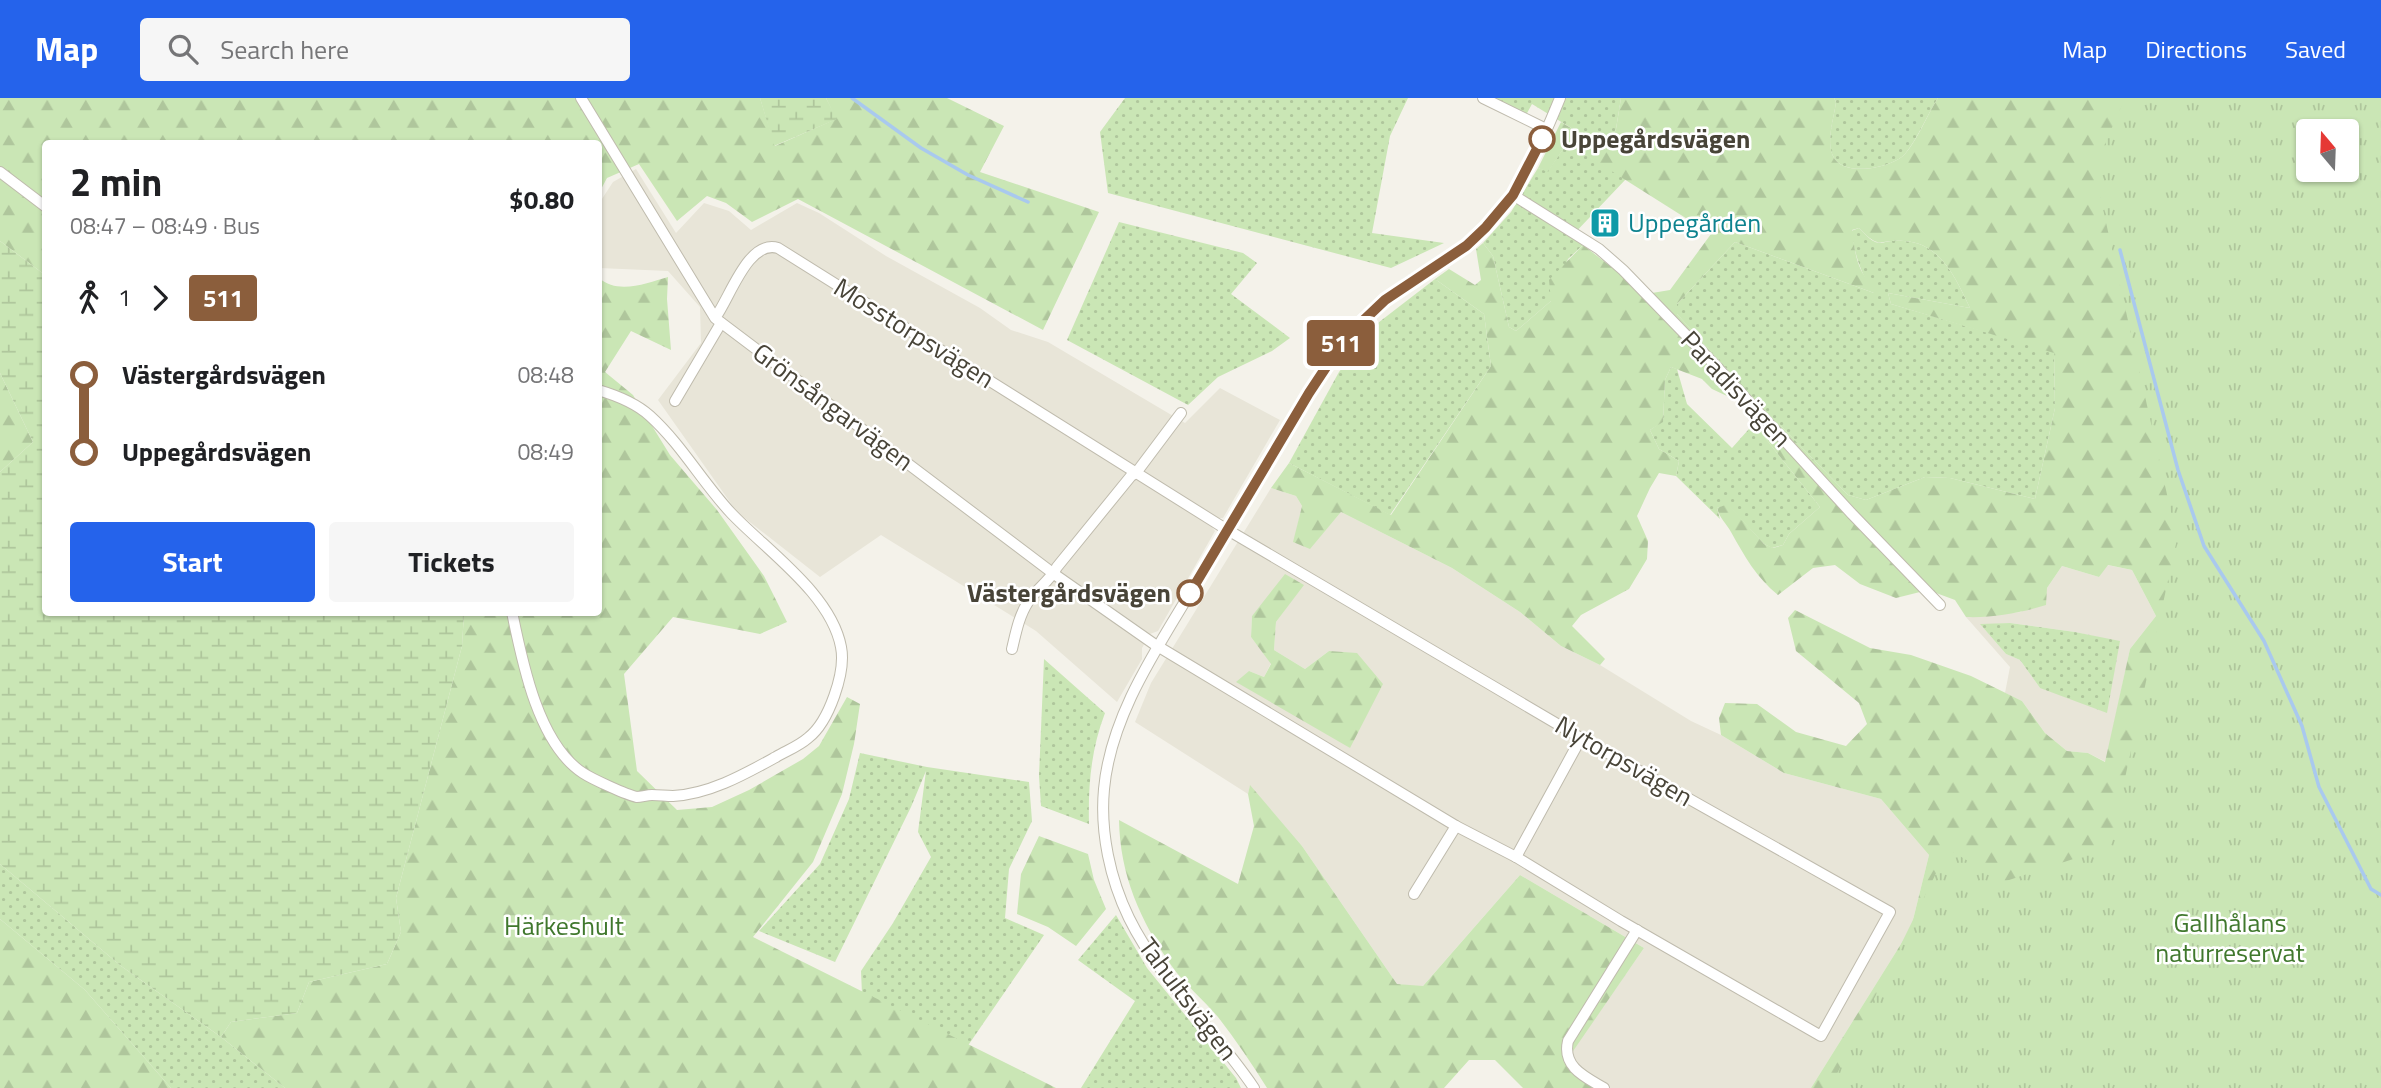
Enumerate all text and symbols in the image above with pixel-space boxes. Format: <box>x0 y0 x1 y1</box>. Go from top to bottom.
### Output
search box <box>140 18 630 81</box>
text: Map <box>35 24 98 74</box>
icon: search <box>164 30 202 68</box>
text: Search here <box>220 30 349 69</box>
text: Map <box>2062 31 2107 67</box>
text: Directions <box>2145 31 2247 67</box>
text: Saved <box>2285 31 2346 67</box>
place label: Uppegårdsvägen <box>1561 119 1750 158</box>
north arrow <box>2296 119 2359 182</box>
map controls <box>2296 119 2359 182</box>
marker: Uppegårdsvägen <box>1529 126 1555 152</box>
text: 2 min <box>70 153 162 211</box>
text: $0.80 <box>509 180 574 219</box>
place label: Uppegården <box>1628 203 1761 242</box>
building icon: Uppegården <box>1588 206 1622 240</box>
text: 08:47 – 08:49 · Bus <box>70 208 260 243</box>
street label: Mosstorpsvägen <box>826 268 1002 398</box>
icon: walk <box>70 279 108 317</box>
icon: forward <box>141 279 179 317</box>
text: 1 <box>118 280 131 315</box>
text: 511 <box>203 280 243 316</box>
line badge: 511 <box>1301 320 1381 366</box>
street label: Paradisvägen <box>1672 321 1801 456</box>
text: 511 <box>1321 325 1361 361</box>
street label: Grönsångarvägen <box>745 333 922 480</box>
text: Västergårdsvägen <box>122 355 326 394</box>
text: 08:48 <box>517 357 574 392</box>
text: Uppegårdsvägen <box>122 432 311 471</box>
text: 08:49 <box>517 434 574 469</box>
button: Start <box>70 522 315 602</box>
button: Tickets <box>329 522 574 602</box>
place label: Västergårdsvägen <box>967 573 1171 612</box>
marker: Västergårdsvägen <box>1177 580 1203 606</box>
street label: Nytorpsvägen <box>1548 705 1700 816</box>
park label: Gallhålans naturreservat <box>2155 903 2305 972</box>
park label: Härkeshult <box>504 906 624 945</box>
street label: Tahultsvägen <box>1129 929 1248 1068</box>

